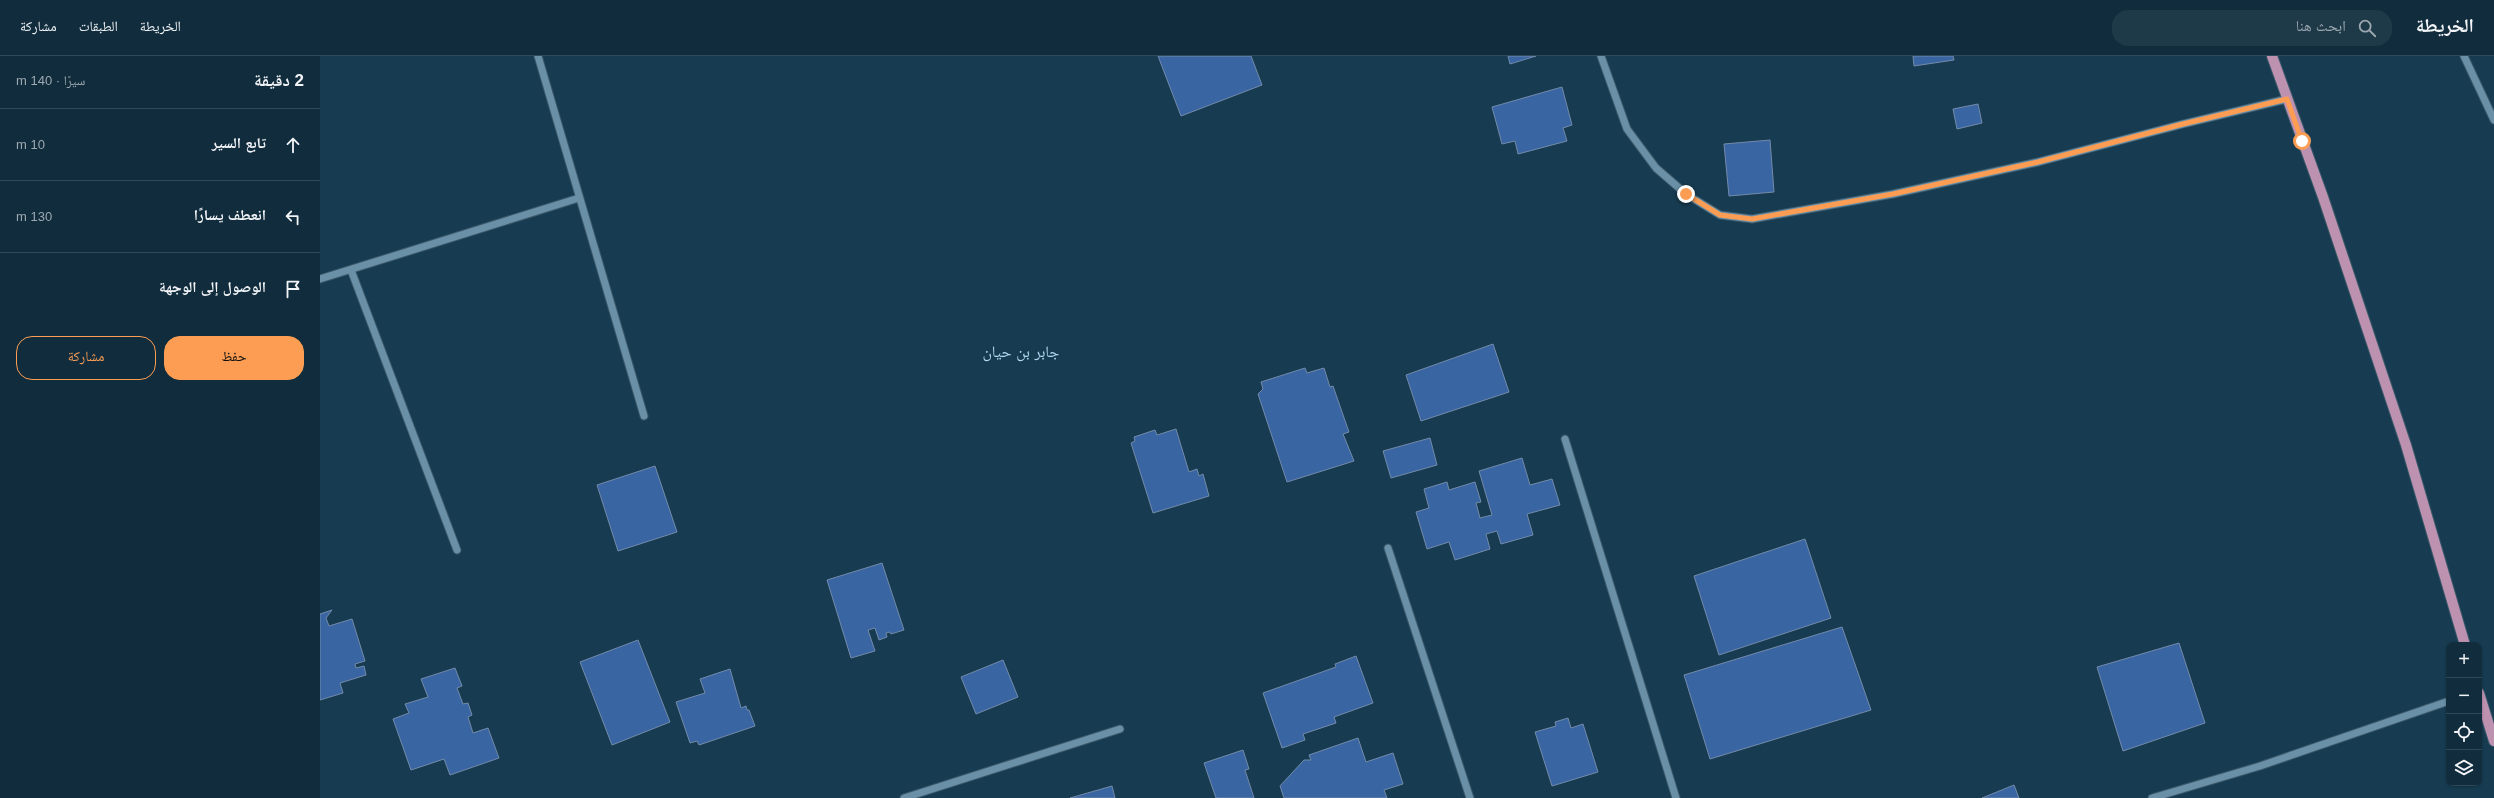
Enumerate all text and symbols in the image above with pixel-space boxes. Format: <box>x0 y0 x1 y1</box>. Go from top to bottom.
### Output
search box <box>2112 10 2392 46</box>
text: الخريطة <box>2416 15 2474 36</box>
text: ابحث هنا <box>2296 17 2346 34</box>
icon: search <box>2356 17 2378 39</box>
text: مشاركة <box>20 18 57 34</box>
text: الطبقات <box>79 18 118 34</box>
text: الخريطة <box>140 18 181 34</box>
text: 2 دقيقة <box>254 71 304 90</box>
text: سيرًا · 140 m <box>16 73 85 88</box>
route start <box>2293 132 2311 150</box>
text: تابع السير <box>212 134 266 151</box>
icon: ahead <box>282 134 304 156</box>
text: 10 m <box>16 137 45 152</box>
route end <box>1677 185 1695 203</box>
text: انعطف يسارًا <box>194 206 266 223</box>
icon: left <box>282 206 304 228</box>
text: 130 m <box>16 209 52 224</box>
text: الوصول إلى الوجهة <box>159 278 266 295</box>
icon: arrive <box>282 278 304 300</box>
button: مشاركة <box>16 336 156 380</box>
button: حفظ <box>164 336 304 380</box>
district label: جابر بن حيان <box>982 343 1060 362</box>
map controls <box>2446 642 2482 786</box>
button: + <box>2446 642 2482 678</box>
button: − <box>2446 678 2482 714</box>
button: locate <box>2446 714 2482 750</box>
button: layers <box>2446 750 2482 786</box>

